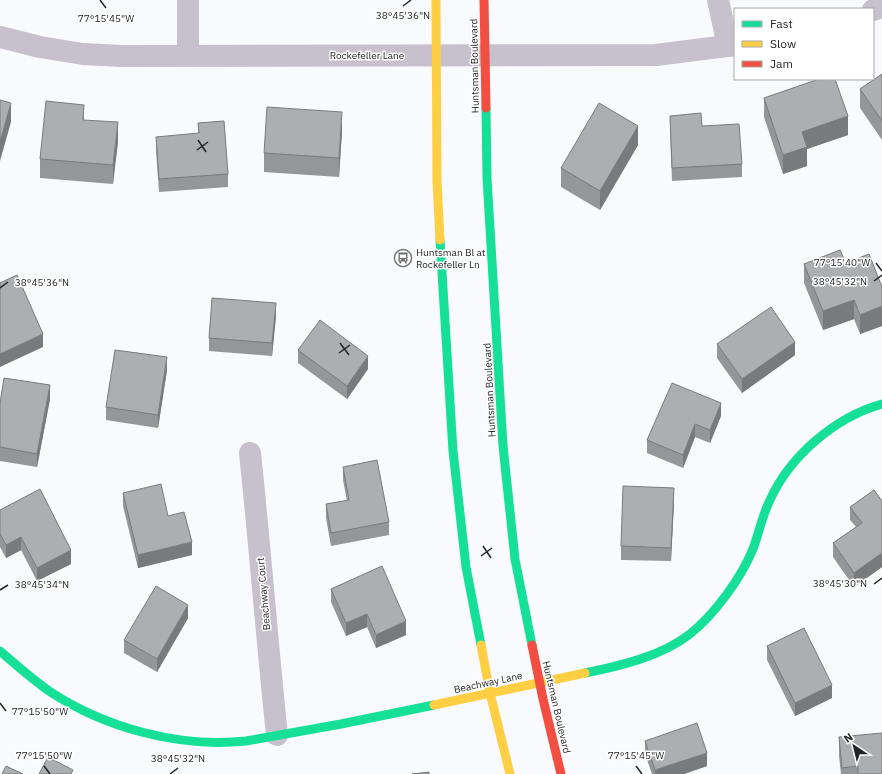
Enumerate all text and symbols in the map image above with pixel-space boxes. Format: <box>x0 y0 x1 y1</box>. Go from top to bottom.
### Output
legend <box>734 8 874 80</box>
text: 38°45'36"N <box>376 9 430 22</box>
text: 77°15'45"W <box>78 12 134 25</box>
text: Fast <box>770 16 793 31</box>
street label: Huntsman Boulevard <box>467 19 482 113</box>
text: Slow <box>770 36 796 51</box>
street label: Rockefeller Lane <box>330 49 405 62</box>
text: Jam <box>770 56 793 71</box>
place label: Huntsman Bl at Rockefeller Ln <box>416 246 486 271</box>
bus stop icon: Huntsman Bl at Rockefeller Ln <box>393 248 413 268</box>
text: 77°15'40"W <box>814 256 870 269</box>
text: 38°45'32"N <box>813 275 867 288</box>
text: 38°45'36"N <box>15 276 69 289</box>
street label: Huntsman Boulevard <box>481 342 498 437</box>
street label: Beachway Court <box>254 557 273 631</box>
text: 38°45'30"N <box>813 577 867 590</box>
text: 38°45'34"N <box>15 578 69 591</box>
street label: Huntsman Boulevard <box>540 660 573 755</box>
street label: Beachway Lane <box>453 669 524 696</box>
text: 77°15'50"W <box>12 705 68 718</box>
north arrow <box>834 726 874 766</box>
text: N <box>841 730 856 746</box>
text: 77°15'50"W <box>16 749 72 762</box>
text: 77°15'45"W <box>608 749 664 762</box>
text: 38°45'32"N <box>151 752 205 765</box>

